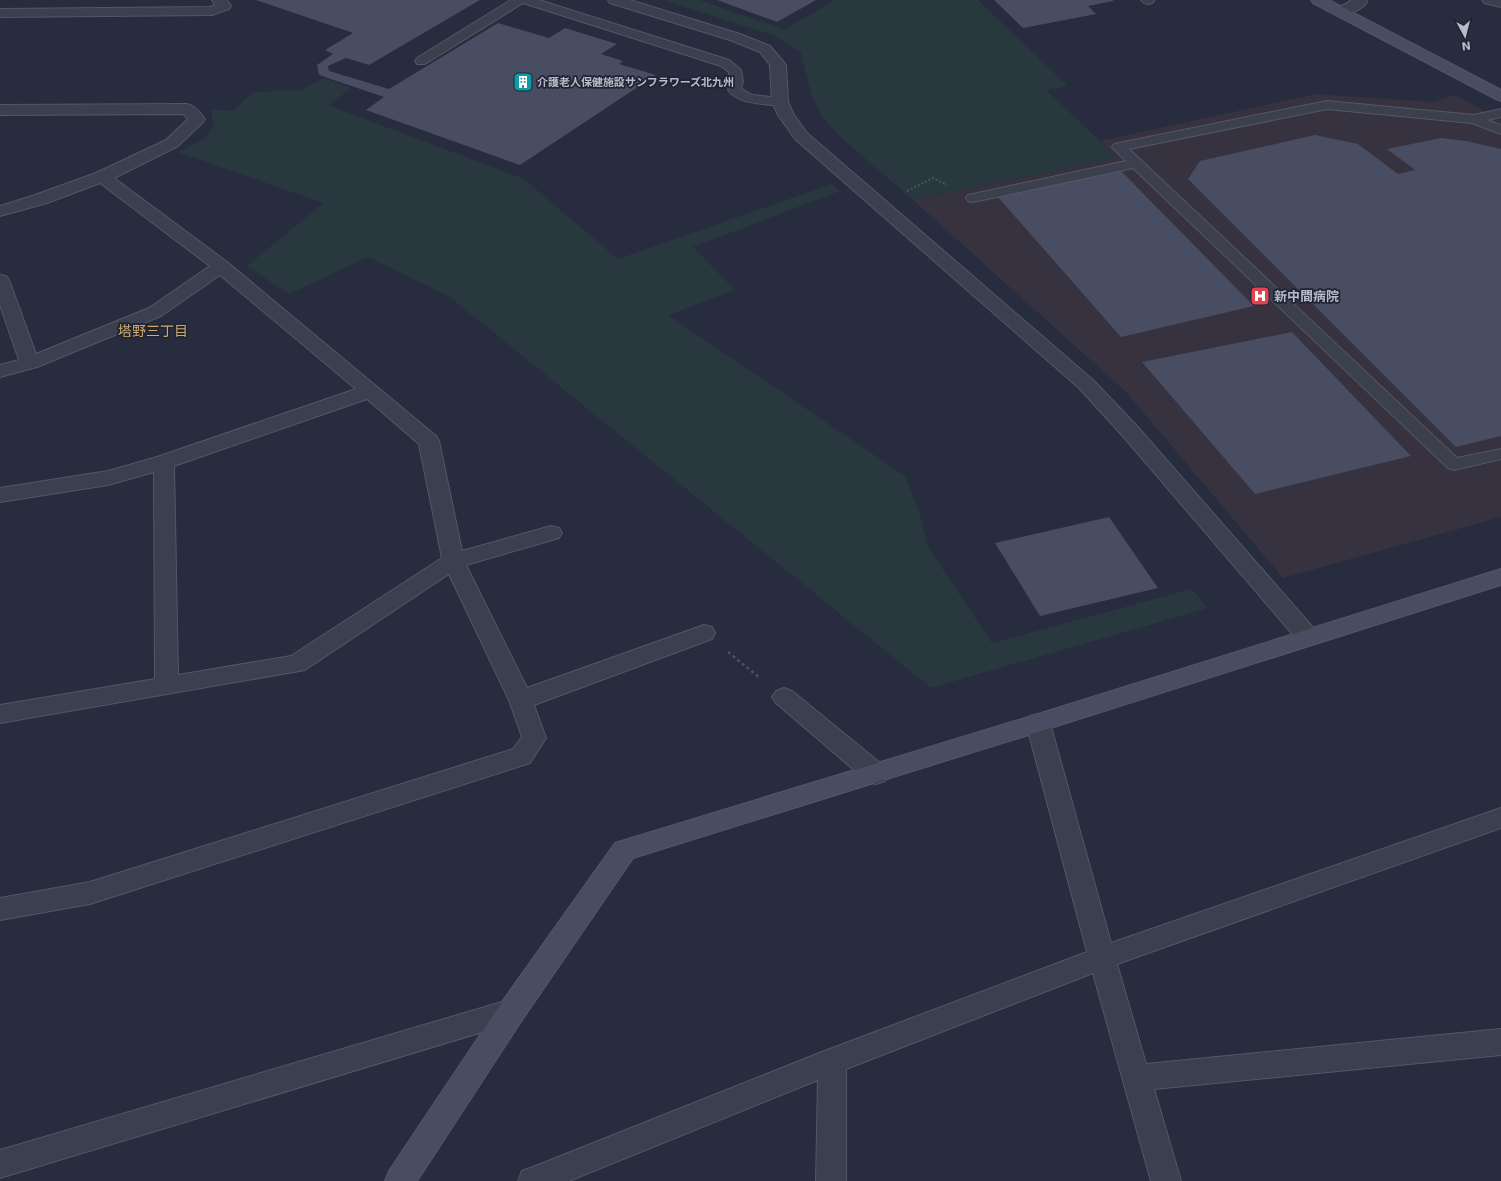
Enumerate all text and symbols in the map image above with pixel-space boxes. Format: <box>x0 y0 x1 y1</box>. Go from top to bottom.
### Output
north arrow <box>1445 16 1485 56</box>
text: N <box>1461 38 1472 52</box>
building icon: 介護老人保健施設サンフラワーズ北九州 <box>512 71 534 93</box>
place label: 介護老人保健施設サンフラワーズ北九州 <box>537 76 734 89</box>
hospital icon: 新中間病院 <box>1249 285 1271 307</box>
place label: 新中間病院 <box>1274 289 1339 304</box>
district label: 塔野三丁目 <box>118 323 188 339</box>

